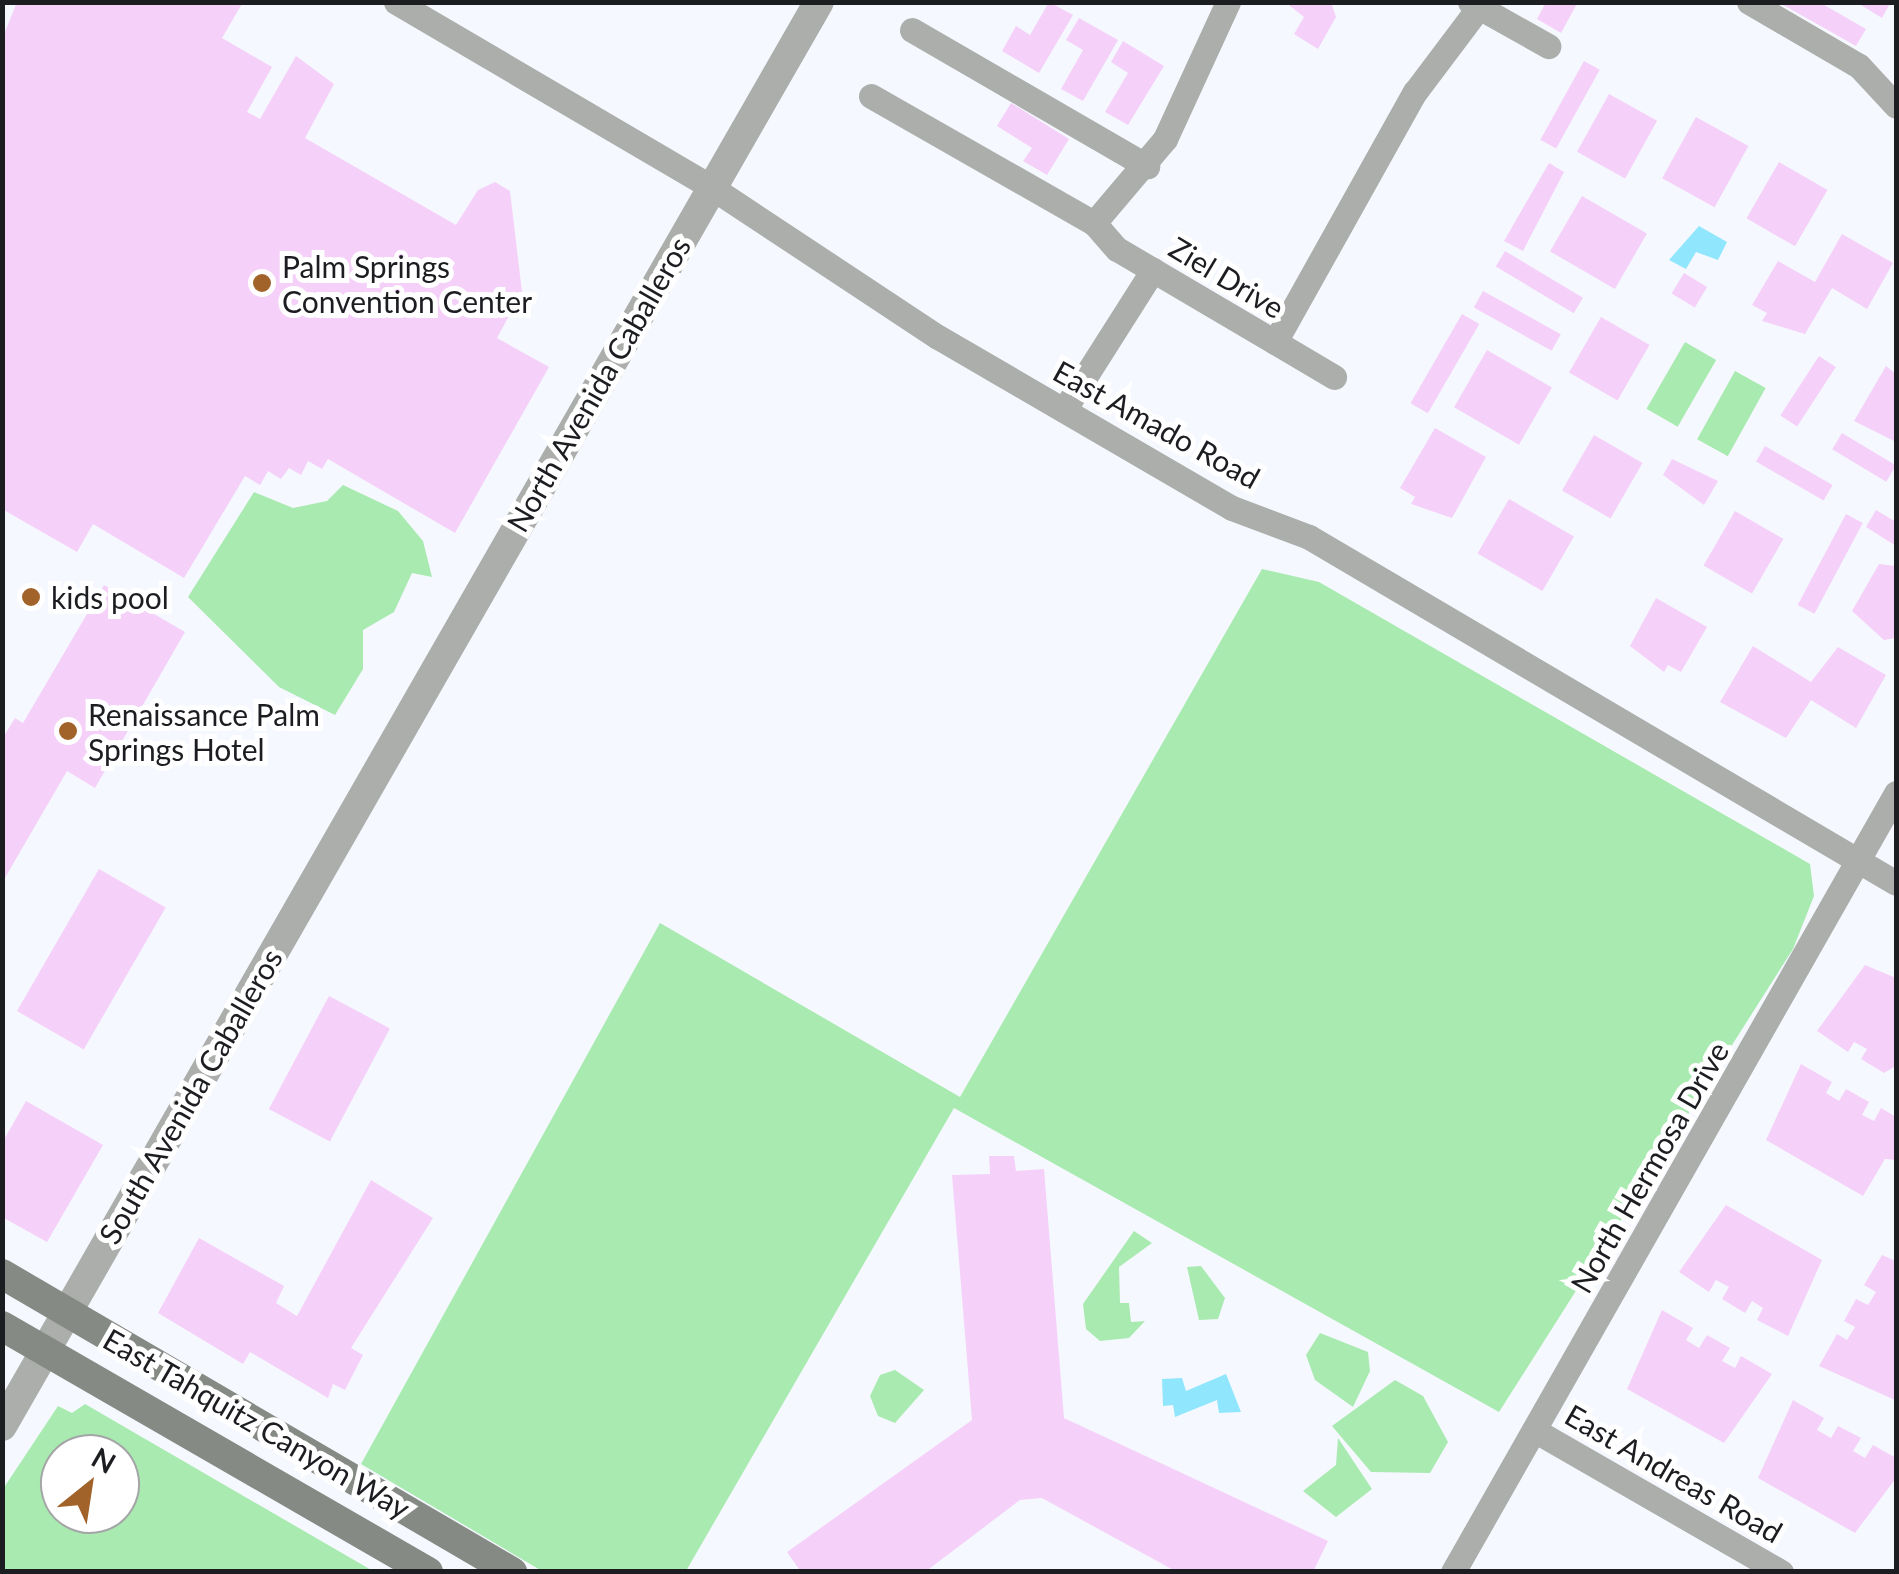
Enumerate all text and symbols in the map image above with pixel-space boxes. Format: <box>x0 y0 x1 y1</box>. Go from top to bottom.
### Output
street label: Ziel Drive <box>1163 229 1291 325</box>
street label: North Avenida Caballeros <box>498 230 698 538</box>
place label: Palm Springs Convention Center <box>282 248 532 318</box>
marker: Palm Springs Convention Center <box>251 272 273 294</box>
street label: East Amado Road <box>1047 352 1267 496</box>
place label: kids pool <box>51 579 169 615</box>
marker: kids pool <box>20 586 42 608</box>
place label: Renaissance Palm Springs Hotel <box>88 696 320 766</box>
marker: Renaissance Palm Springs Hotel <box>57 720 79 742</box>
street label: South Avenida Caballeros <box>91 942 289 1250</box>
street label: North Hermosa Drive <box>1563 1035 1735 1299</box>
street label: East Tahquitz Canyon Way <box>97 1320 417 1526</box>
street label: East Andreas Road <box>1559 1396 1789 1550</box>
north arrow <box>40 1434 140 1534</box>
text: N <box>86 1440 122 1480</box>

